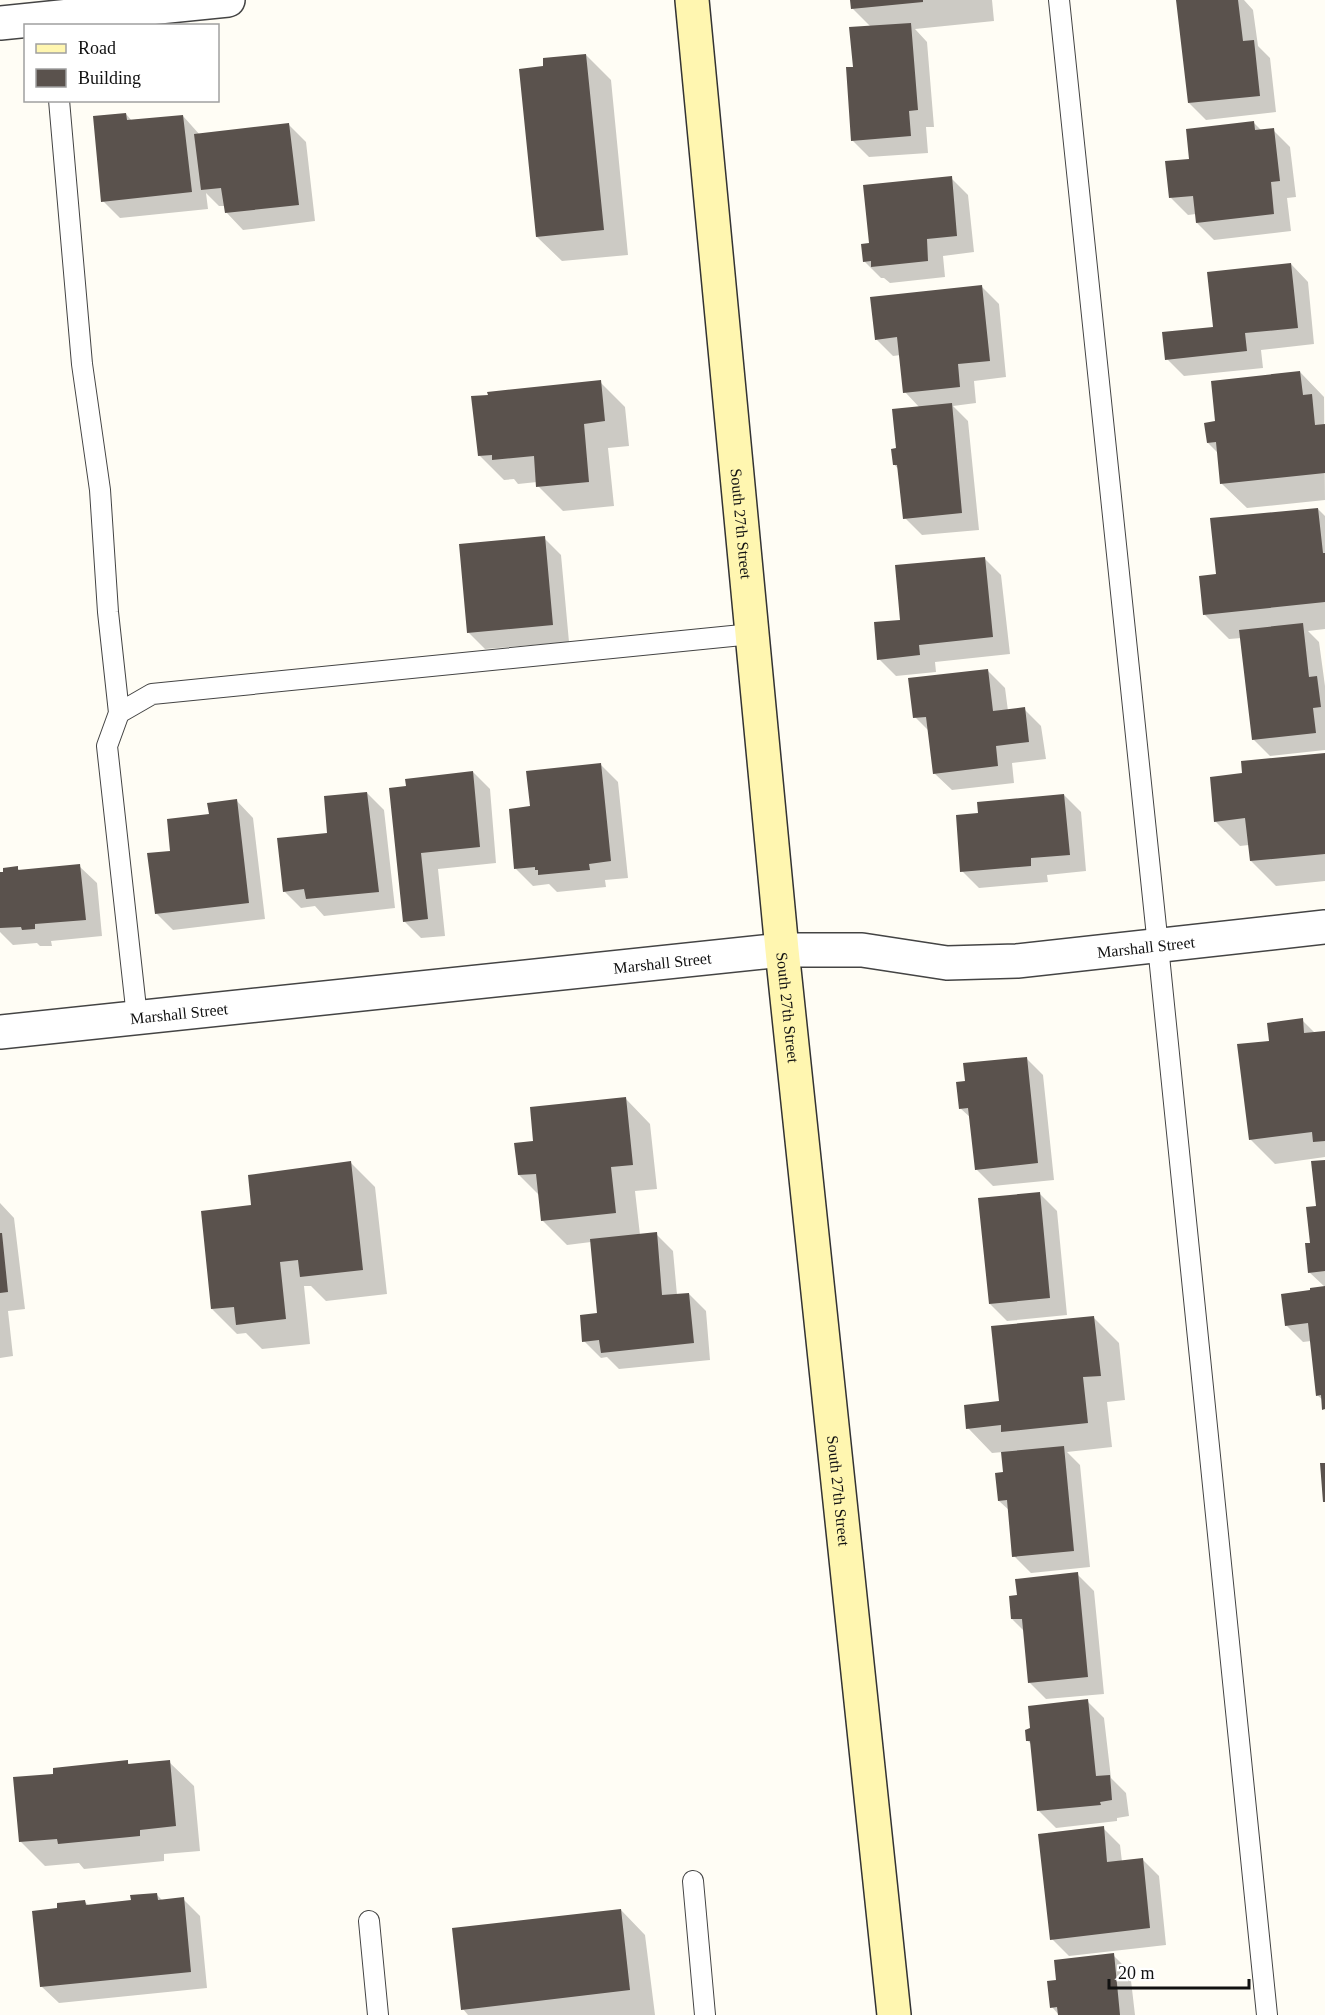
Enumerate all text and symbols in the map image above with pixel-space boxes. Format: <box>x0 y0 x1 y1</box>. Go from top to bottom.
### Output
legend <box>24 24 219 102</box>
text: Road <box>78 38 116 58</box>
text: Building <box>78 68 141 88</box>
street label: South 27th Street <box>728 468 755 580</box>
street label: Marshall Street <box>1096 933 1196 961</box>
street label: Marshall Street <box>613 949 713 976</box>
street label: South 27th Street <box>774 951 802 1064</box>
street label: Marshall Street <box>129 1000 229 1027</box>
street label: South 27th Street <box>825 1435 853 1547</box>
scale bar <box>1109 1952 1248 1990</box>
text: 20 m <box>1118 1963 1155 1983</box>

